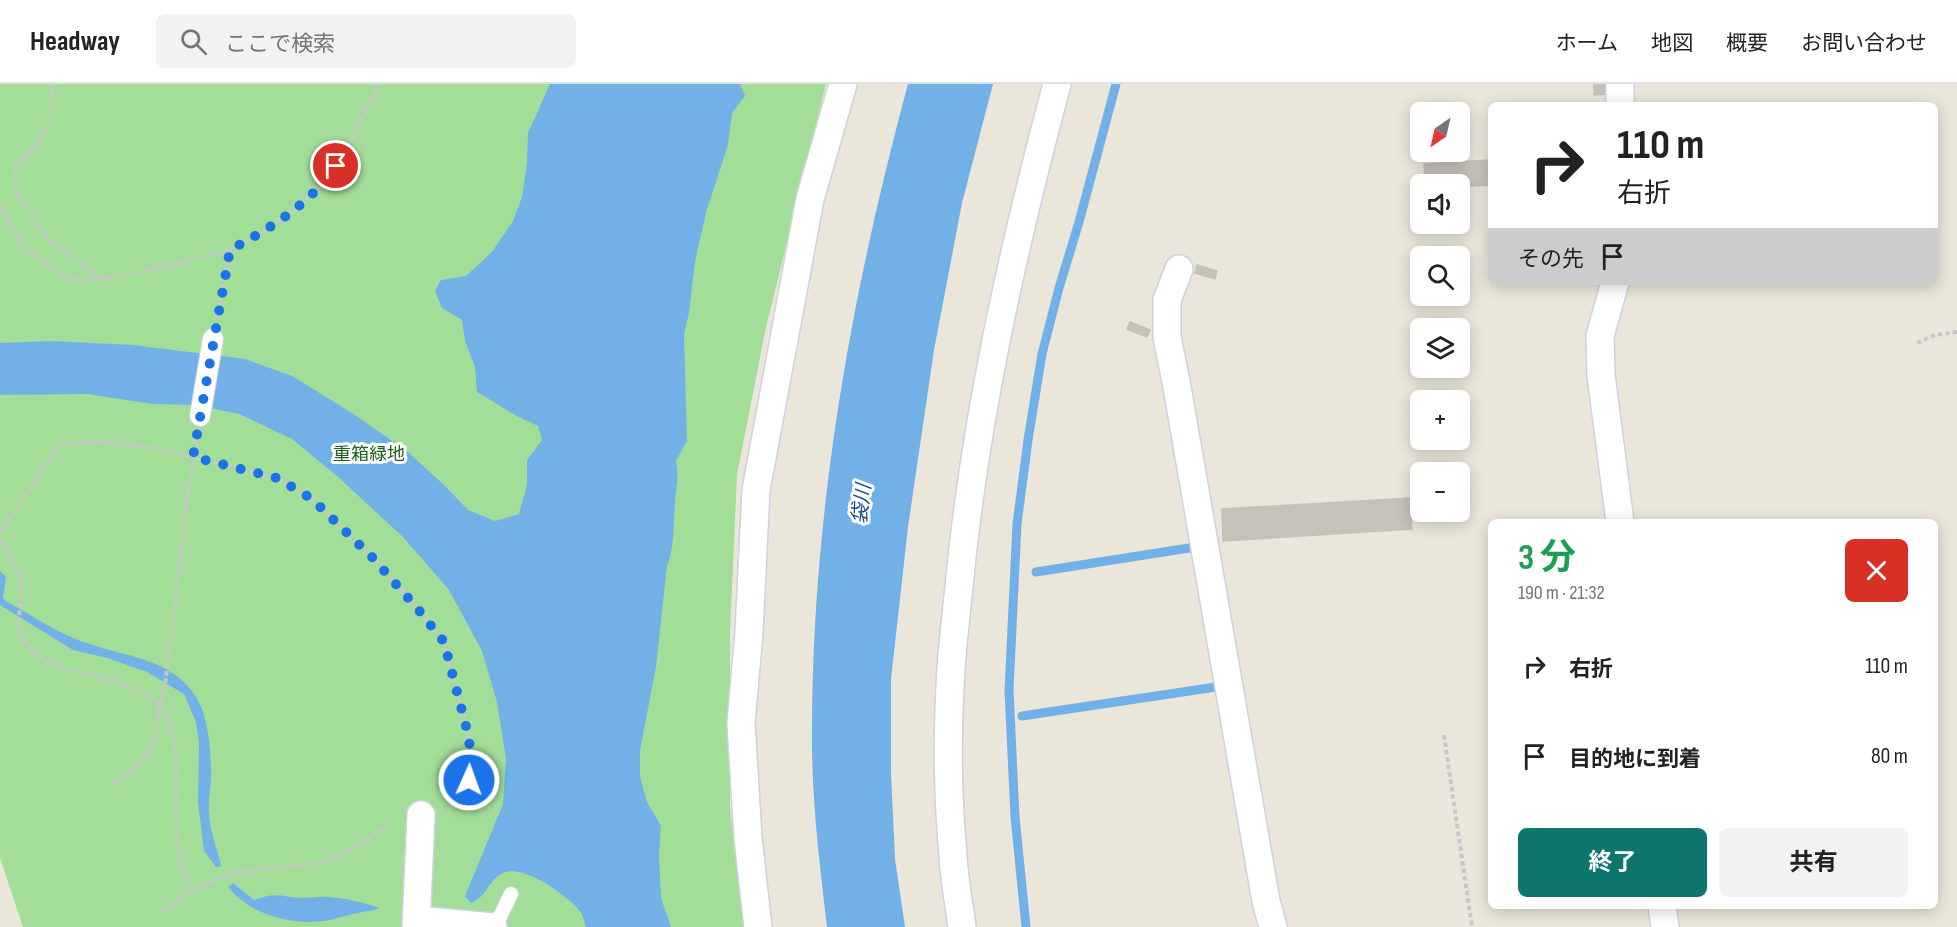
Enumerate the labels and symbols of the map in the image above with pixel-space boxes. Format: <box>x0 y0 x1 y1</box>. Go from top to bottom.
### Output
north arrow <box>1410 102 1470 162</box>
pin <box>310 140 361 191</box>
park label: 重箱緑地 <box>333 444 405 465</box>
water label: 袋川 <box>848 481 877 525</box>
position arrow <box>437 748 501 812</box>

